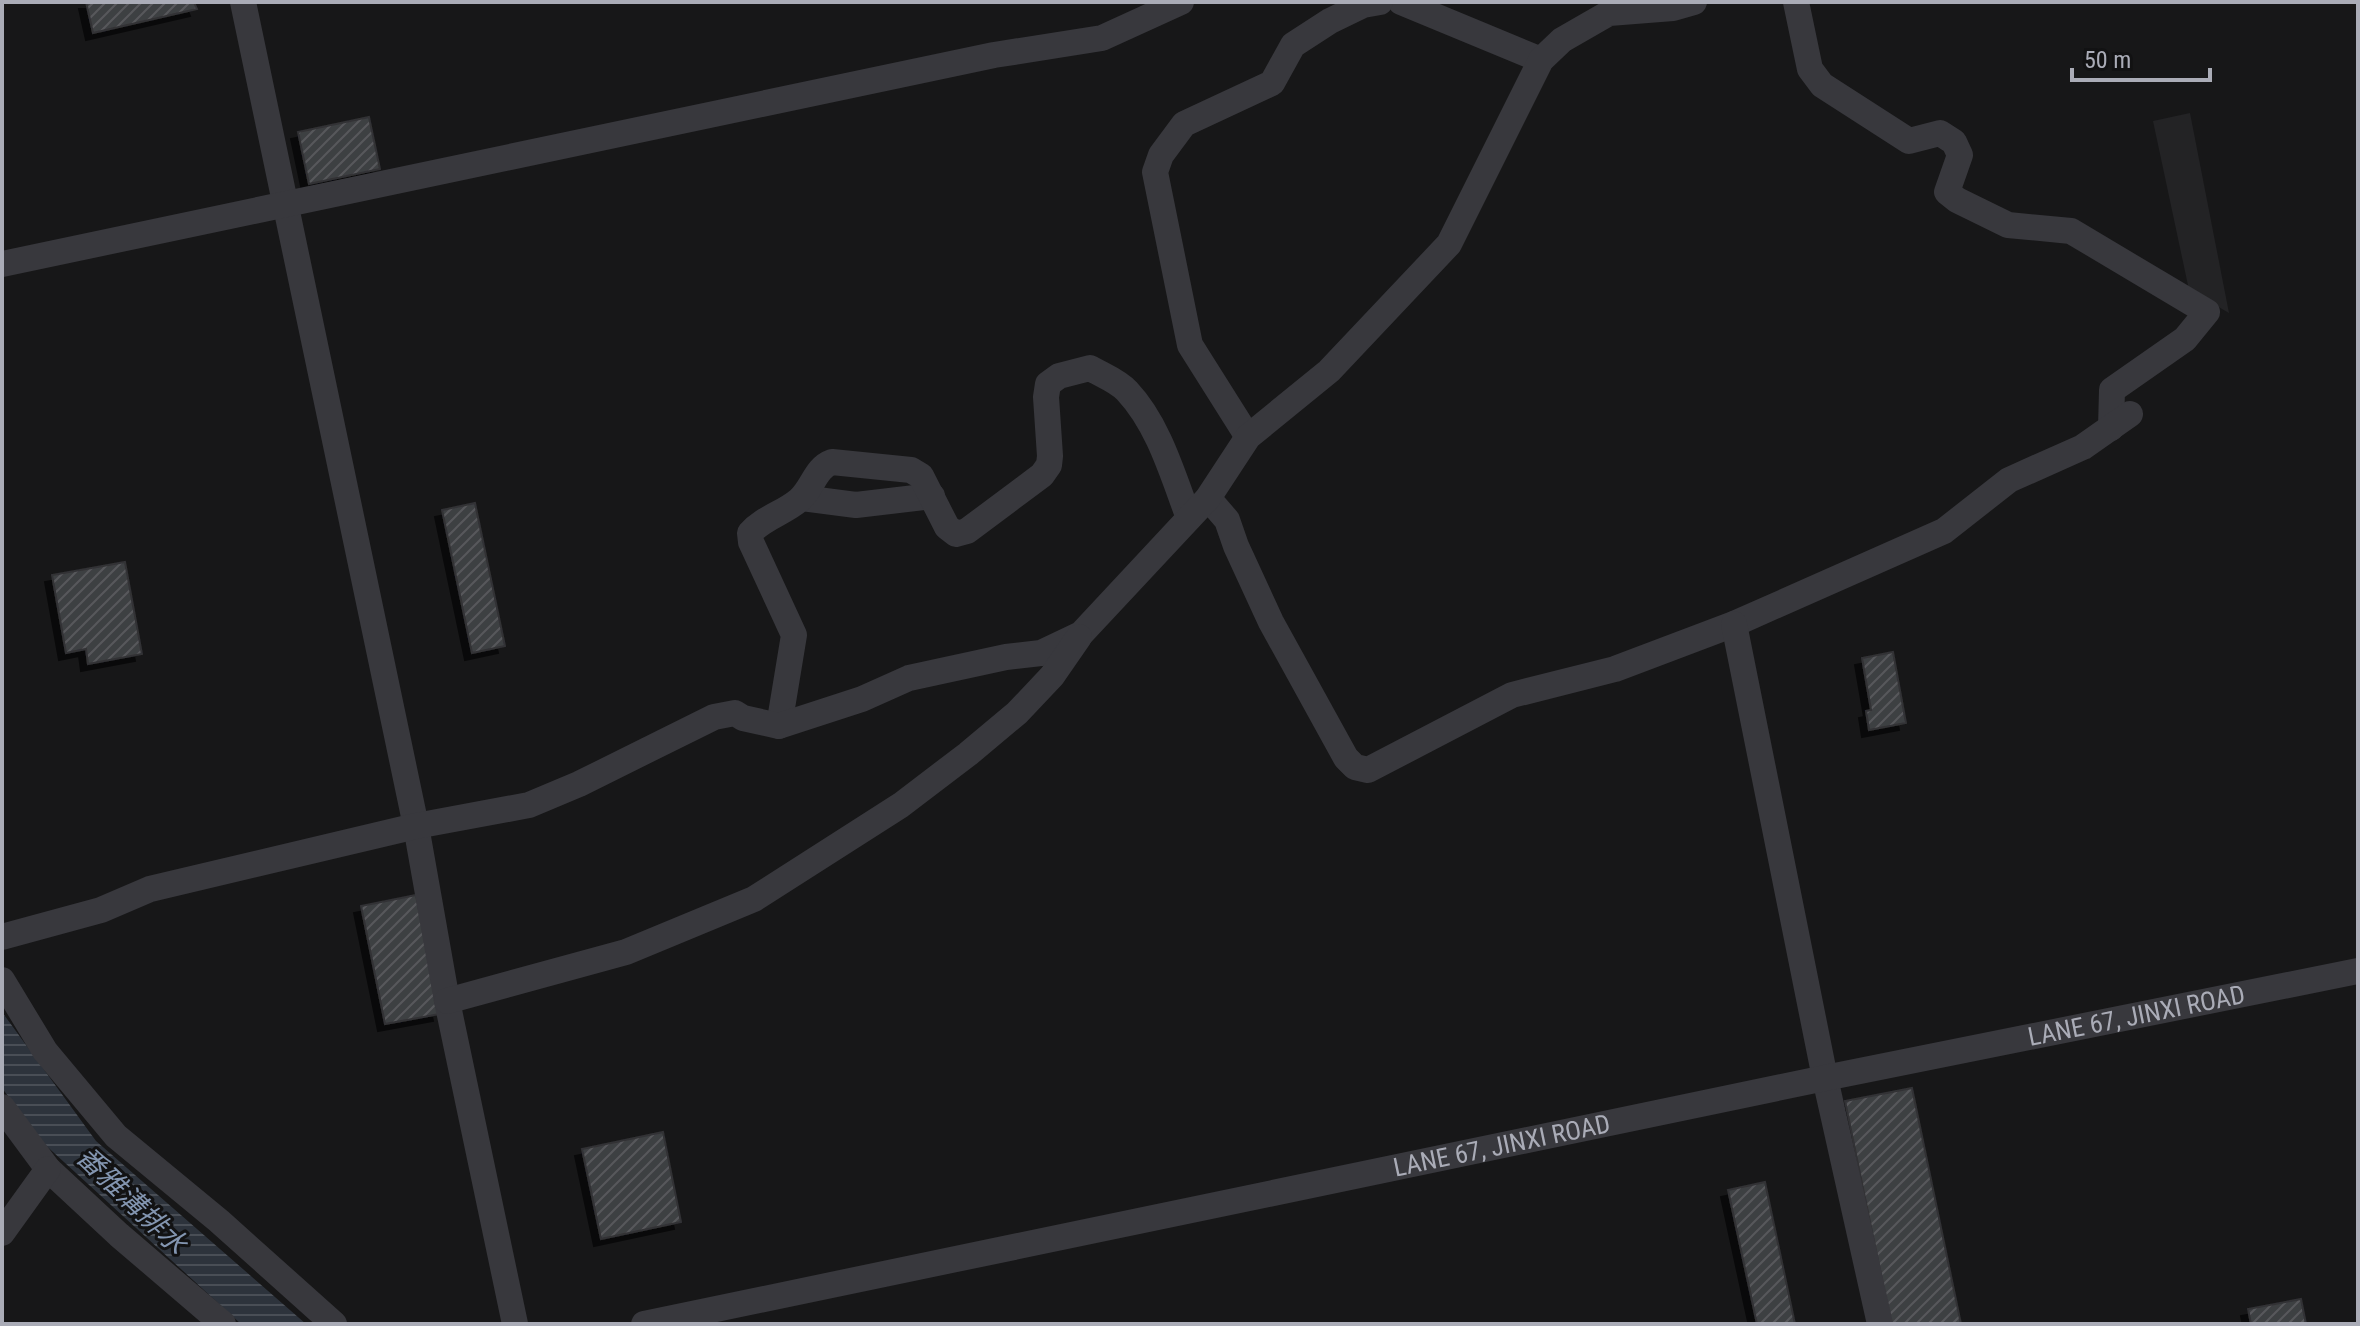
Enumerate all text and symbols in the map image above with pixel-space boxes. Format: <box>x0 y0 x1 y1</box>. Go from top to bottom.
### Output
scale bar <box>2072 32 2210 82</box>
text: 50 m <box>2084 46 2131 74</box>
street label: LANE 67, JINXI ROAD <box>2025 979 2248 1052</box>
street label: LANE 67, JINXI ROAD <box>1391 1108 1613 1183</box>
water label: 番雅溝排水 <box>70 1140 195 1262</box>

